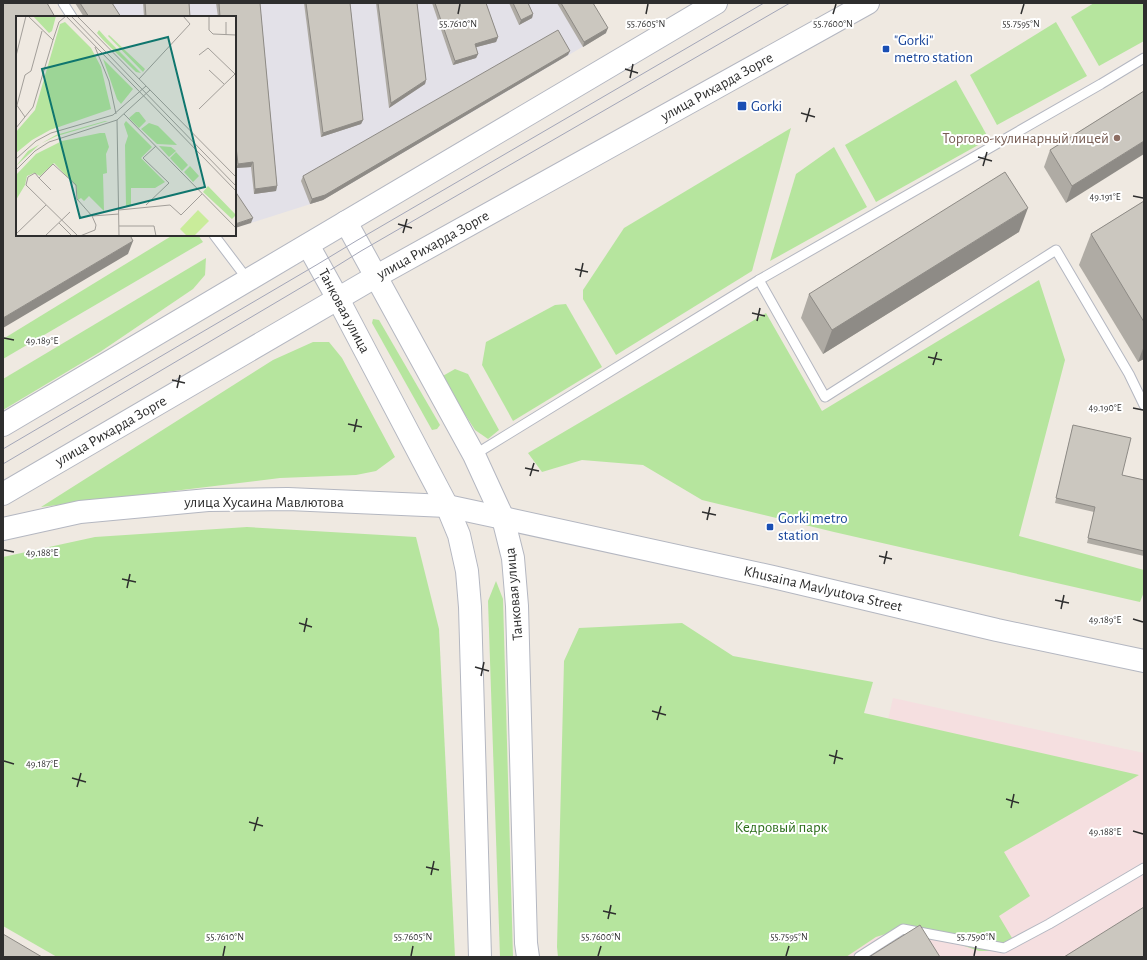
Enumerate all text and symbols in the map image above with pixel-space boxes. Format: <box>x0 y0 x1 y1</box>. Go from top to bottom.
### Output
inset map <box>16 16 236 236</box>
text: 55.7610°N <box>439 19 477 29</box>
text: 55.7605°N <box>627 19 665 29</box>
text: 55.7600°N <box>813 19 853 29</box>
text: 55.7595°N <box>1002 19 1040 29</box>
place label: "Gorki" metro station <box>894 33 973 65</box>
marker: "Gorki" metro station <box>881 44 891 54</box>
street label: улица Рихарда Зорге <box>658 50 776 125</box>
place label: Gorki <box>751 99 782 114</box>
marker: Gorki <box>736 100 748 112</box>
place label: Торгово-кулинарный лицей <box>942 131 1109 146</box>
marker: Торгово-кулинарный лицей <box>1112 133 1122 143</box>
text: 49.191°E <box>1089 192 1121 202</box>
street label: улица Рихарда Зорге <box>374 208 492 283</box>
street label: Танковая улица <box>315 266 373 356</box>
text: 49.189°E <box>26 336 58 346</box>
street label: улица Рихарда Зорге <box>52 393 169 469</box>
text: 49.190°E <box>1089 403 1122 413</box>
street label: улица Хусаина Мавлютова <box>183 495 344 510</box>
place label: Gorki metro station <box>778 511 848 543</box>
marker: Gorki metro station <box>765 522 775 532</box>
street label: Танковая улица <box>502 547 526 641</box>
text: 49.188°E <box>26 548 58 558</box>
street label: Khusaina Mavlyutova Street <box>742 563 904 615</box>
text: 49.189°E <box>1089 615 1121 625</box>
text: 49.187°E <box>26 759 58 769</box>
park label: Кедровый парк <box>735 820 828 835</box>
text: 49.188°E <box>1089 827 1121 837</box>
text: 55.7610°N <box>206 932 244 942</box>
text: 55.7605°N <box>394 932 432 942</box>
text: 55.7600°N <box>581 932 621 942</box>
text: 55.7595°N <box>770 932 808 942</box>
text: 55.7590°N <box>957 932 995 942</box>

